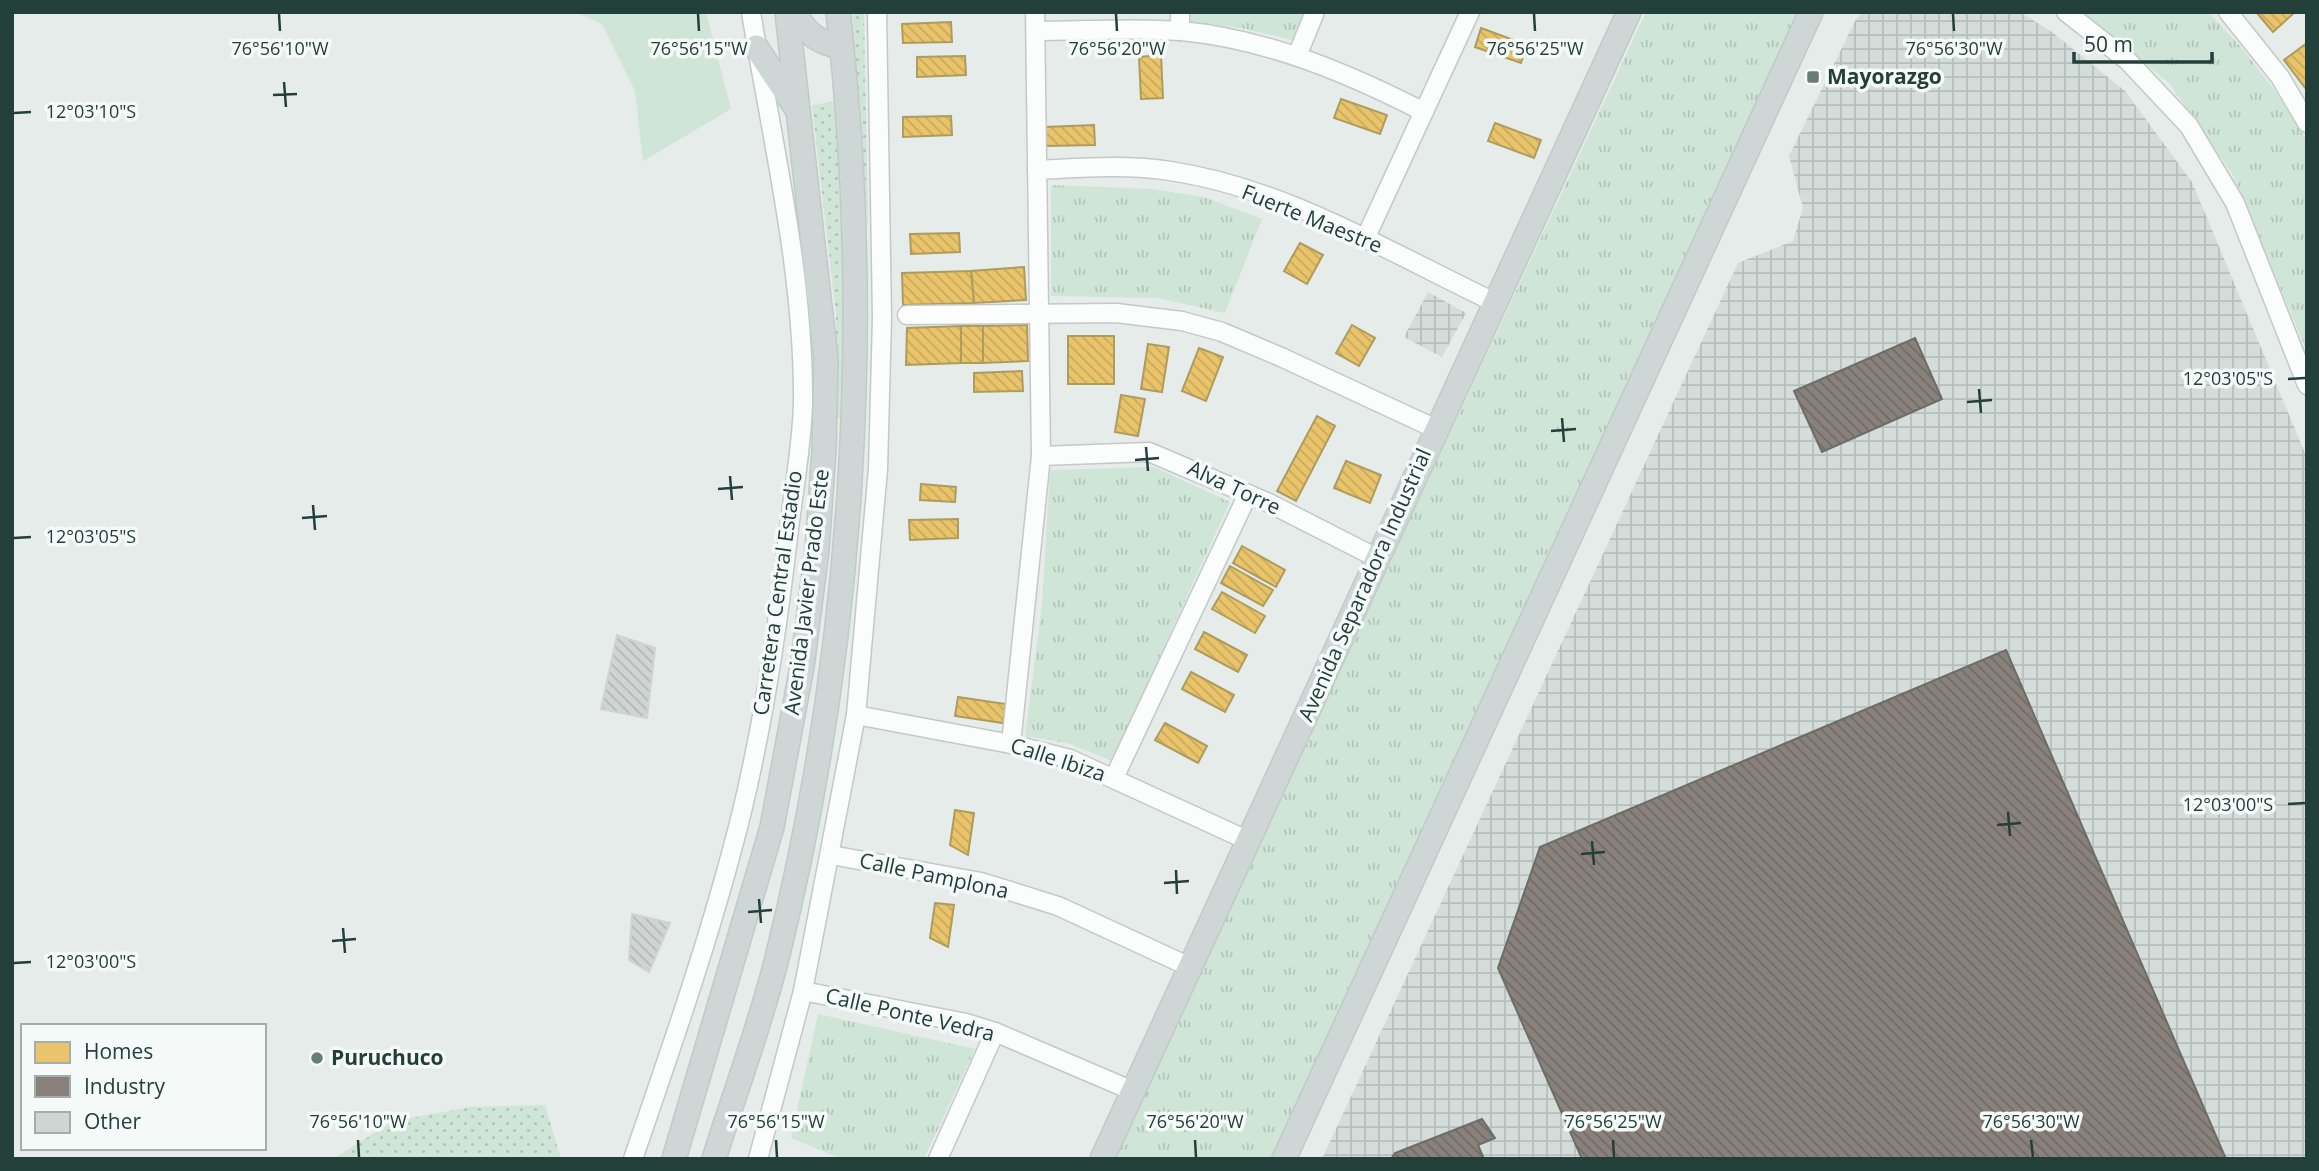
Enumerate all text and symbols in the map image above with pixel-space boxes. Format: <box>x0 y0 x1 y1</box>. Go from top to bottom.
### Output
scale bar <box>2074 21 2212 65</box>
text: 50 m <box>2084 30 2133 58</box>
text: 76°56'10"W <box>231 36 329 60</box>
text: 76°56'15"W <box>650 36 748 60</box>
text: 76°56'20"W <box>1068 36 1166 60</box>
text: 76°56'25"W <box>1486 36 1584 60</box>
text: 76°56'30"W <box>1905 36 2003 60</box>
place label: Mayorazgo <box>1827 62 1942 90</box>
marker: Mayorazgo <box>1805 69 1821 85</box>
text: 12°03'10"S <box>46 99 136 123</box>
street label: Fuerte Maestre <box>1238 177 1387 259</box>
text: 12°03'05"S <box>2183 366 2273 390</box>
street label: Avenida Separadora Industrial <box>1291 444 1437 725</box>
street label: Alva Torre <box>1183 453 1285 521</box>
street label: Avenida Javier Prado Este <box>777 467 835 716</box>
street label: Carretera Central Estadio <box>746 469 808 717</box>
text: 12°03'05"S <box>46 524 136 548</box>
street label: Calle Ibiza <box>1007 731 1109 788</box>
text: 12°03'00"S <box>2183 792 2273 816</box>
street label: Calle Pamplona <box>857 846 1011 904</box>
text: 12°03'00"S <box>46 949 136 973</box>
street label: Calle Ponte Vedra <box>823 981 998 1047</box>
legend <box>21 1024 266 1150</box>
text: Homes <box>84 1037 153 1065</box>
place label: Puruchuco <box>331 1043 444 1071</box>
marker: Puruchuco <box>309 1050 325 1066</box>
text: Industry <box>84 1072 166 1100</box>
text: Other <box>84 1107 141 1135</box>
text: 76°56'10"W <box>309 1109 407 1133</box>
text: 76°56'15"W <box>727 1109 825 1133</box>
text: 76°56'20"W <box>1146 1109 1244 1133</box>
text: 76°56'25"W <box>1564 1109 1662 1133</box>
text: 76°56'30"W <box>1982 1109 2080 1133</box>

